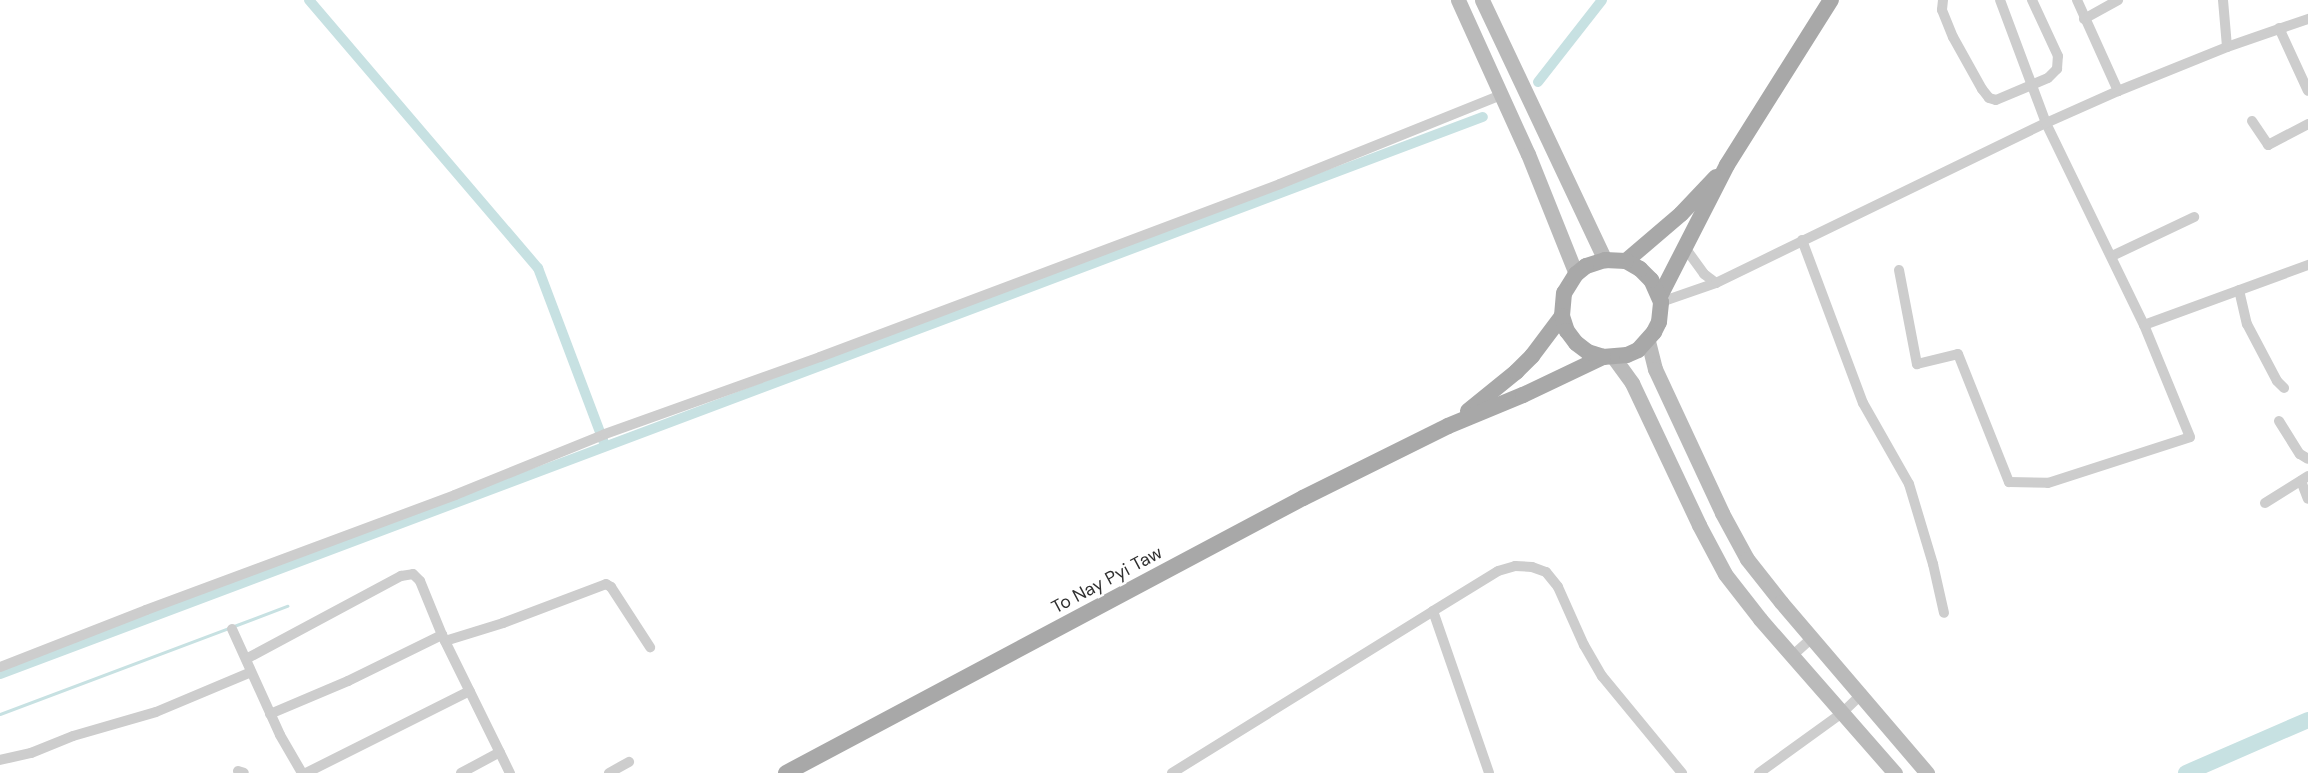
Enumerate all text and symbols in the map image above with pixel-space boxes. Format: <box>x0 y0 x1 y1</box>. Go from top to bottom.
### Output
street label: To Nay Pyi Taw <box>1048 542 1166 618</box>

